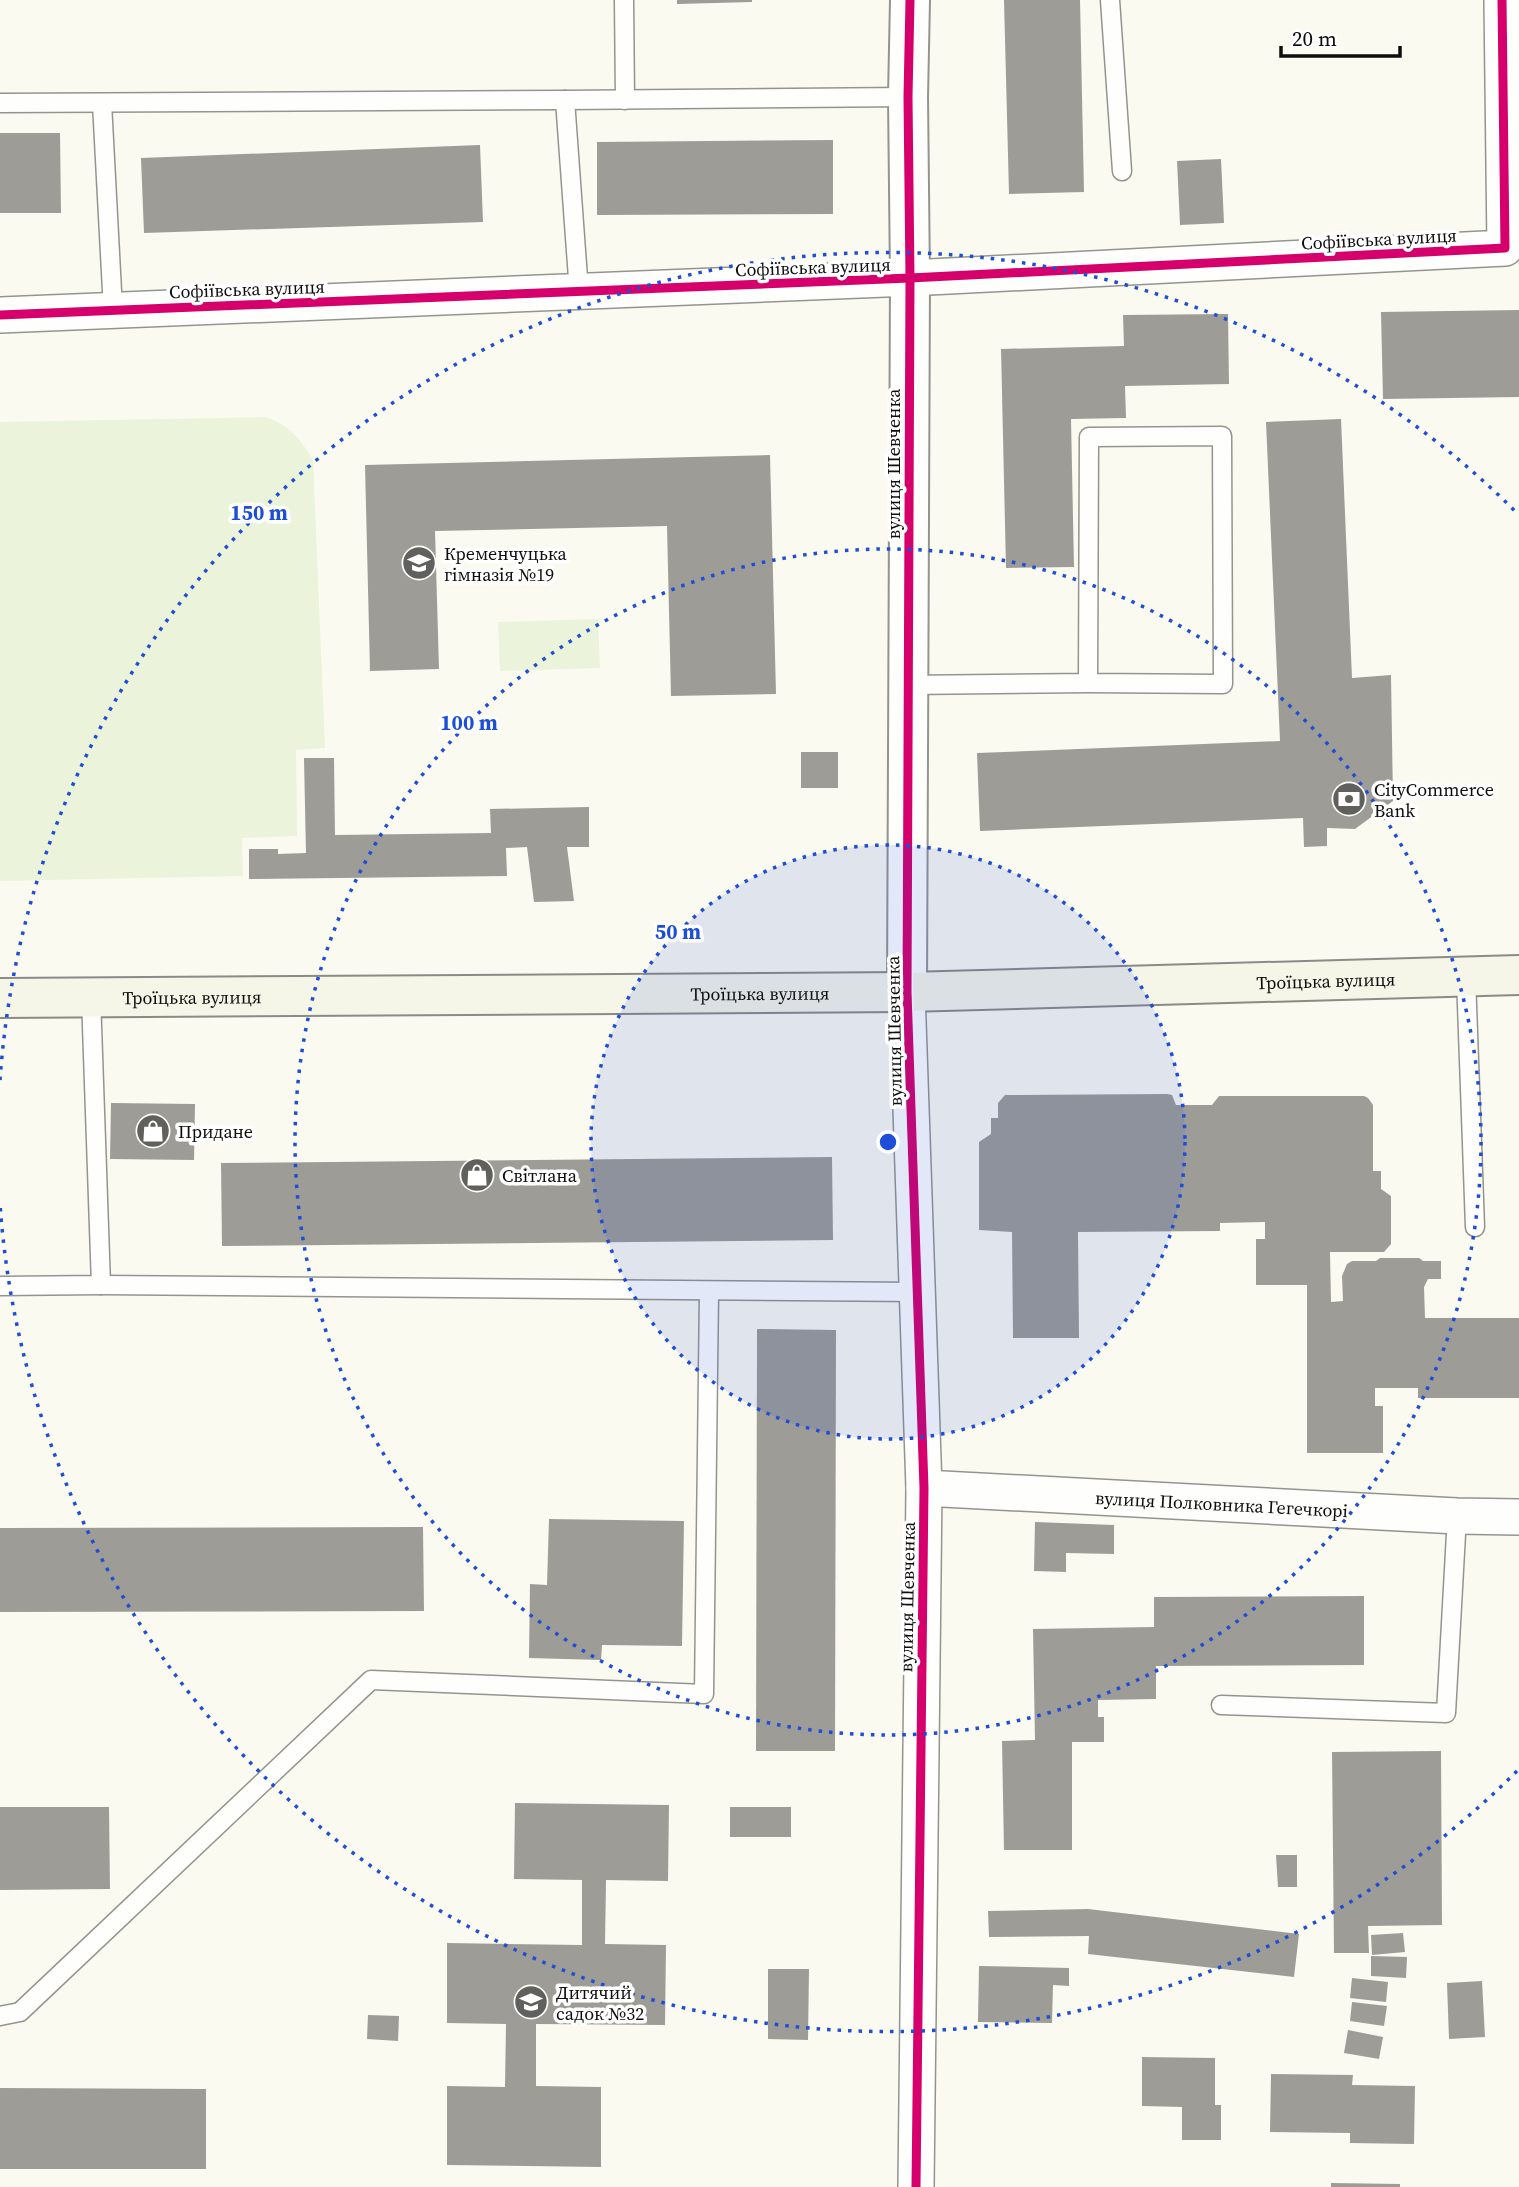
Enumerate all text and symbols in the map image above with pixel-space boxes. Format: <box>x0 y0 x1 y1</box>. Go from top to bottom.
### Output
scale bar <box>1281 14 1400 58</box>
text: 20 m <box>1292 24 1337 53</box>
street label: Софіївська вулиця <box>1301 222 1457 256</box>
street label: Софіївська вулиця <box>735 252 891 282</box>
street label: Софіївська вулиця <box>169 274 325 304</box>
street label: вулиця Шевченка <box>881 388 906 539</box>
text: 150 m <box>230 498 288 527</box>
place label: Кременчуцька гімназія №19 <box>444 541 567 587</box>
school or university icon: Кременчуцька гімназія №19 <box>400 544 438 582</box>
text: 100 m <box>440 708 498 737</box>
place label: CityCommerce Bank <box>1374 777 1494 823</box>
bank icon: CityCommerce Bank <box>1330 780 1368 818</box>
text: 50 m <box>655 917 701 946</box>
street label: вулиця Шевченка <box>880 955 908 1107</box>
street label: Троїцька вулиця <box>1256 966 1396 995</box>
street label: Троїцька вулиця <box>690 980 830 1006</box>
street label: Троїцька вулиця <box>122 984 262 1010</box>
shop icon: Придане <box>134 1112 172 1150</box>
place label: Придане <box>178 1119 253 1144</box>
centre of rings <box>876 1130 900 1154</box>
shop icon: Світлана <box>458 1156 496 1194</box>
place label: Світлана <box>502 1163 578 1188</box>
street label: вулиця Полковника Гегечкорі <box>1094 1485 1349 1523</box>
street label: вулиця Шевченка <box>893 1521 921 1673</box>
place label: Дитячий садок №32 <box>556 1980 644 2026</box>
school or university icon: Дитячий садок №32 <box>512 1983 550 2021</box>

